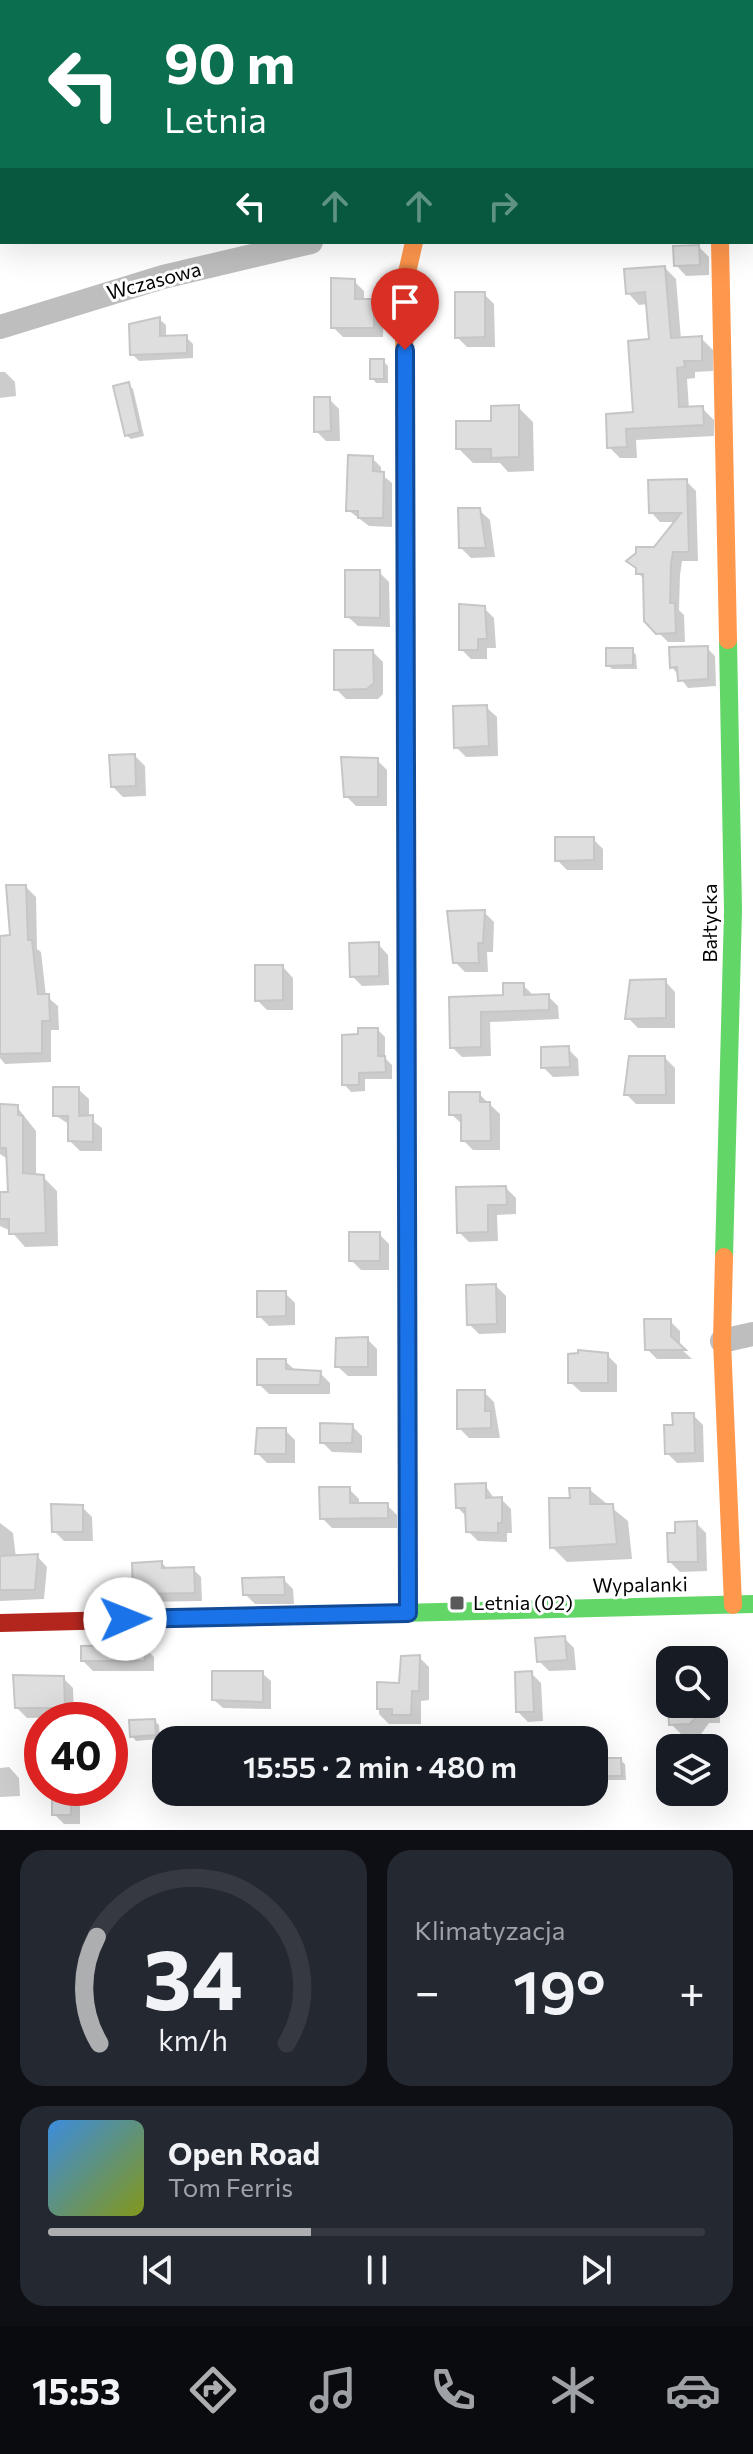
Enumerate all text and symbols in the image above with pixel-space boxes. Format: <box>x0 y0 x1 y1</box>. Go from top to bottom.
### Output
text: 90 m <box>164 27 295 96</box>
icon: left <box>32 32 136 136</box>
text: Letnia <box>164 96 267 140</box>
icon: left <box>229 184 273 228</box>
icon: ahead <box>313 184 357 228</box>
icon: ahead <box>397 184 441 228</box>
icon: right <box>481 184 525 228</box>
street label: Wczasowa <box>104 256 203 304</box>
pin <box>371 268 439 350</box>
icon: arrive <box>383 280 427 324</box>
street label: Bałtycka <box>697 884 721 962</box>
street label: Wypalanki <box>592 1571 688 1597</box>
position arrow <box>83 1577 167 1661</box>
place label: Letnia (02) <box>473 1590 573 1614</box>
marker: Letnia (02) <box>448 1594 466 1612</box>
map controls <box>656 1646 728 1806</box>
button: search <box>656 1646 728 1718</box>
speed limit sign: 40 <box>24 1702 128 1806</box>
button: layers <box>656 1734 728 1806</box>
text: 15:55 · 2 min · 480 m <box>243 1747 517 1784</box>
text: Klimatyzacja <box>415 1914 565 1945</box>
text: 34 <box>144 1925 243 2027</box>
text: 19° <box>513 1953 606 2026</box>
text: − <box>415 1963 440 2017</box>
text: + <box>679 1963 705 2017</box>
text: km/h <box>158 2022 228 2057</box>
text: Open Road <box>168 2134 320 2171</box>
text: Tom Ferris <box>168 2171 293 2202</box>
icon: previous <box>136 2248 180 2292</box>
icon: pause <box>355 2248 399 2292</box>
icon: next <box>574 2248 618 2292</box>
icon: directions <box>185 2362 241 2418</box>
icon: music <box>305 2362 361 2418</box>
icon: phone <box>425 2362 481 2418</box>
icon: climate <box>545 2362 601 2418</box>
icon: car <box>665 2362 721 2418</box>
text: 15:53 <box>32 2368 121 2412</box>

